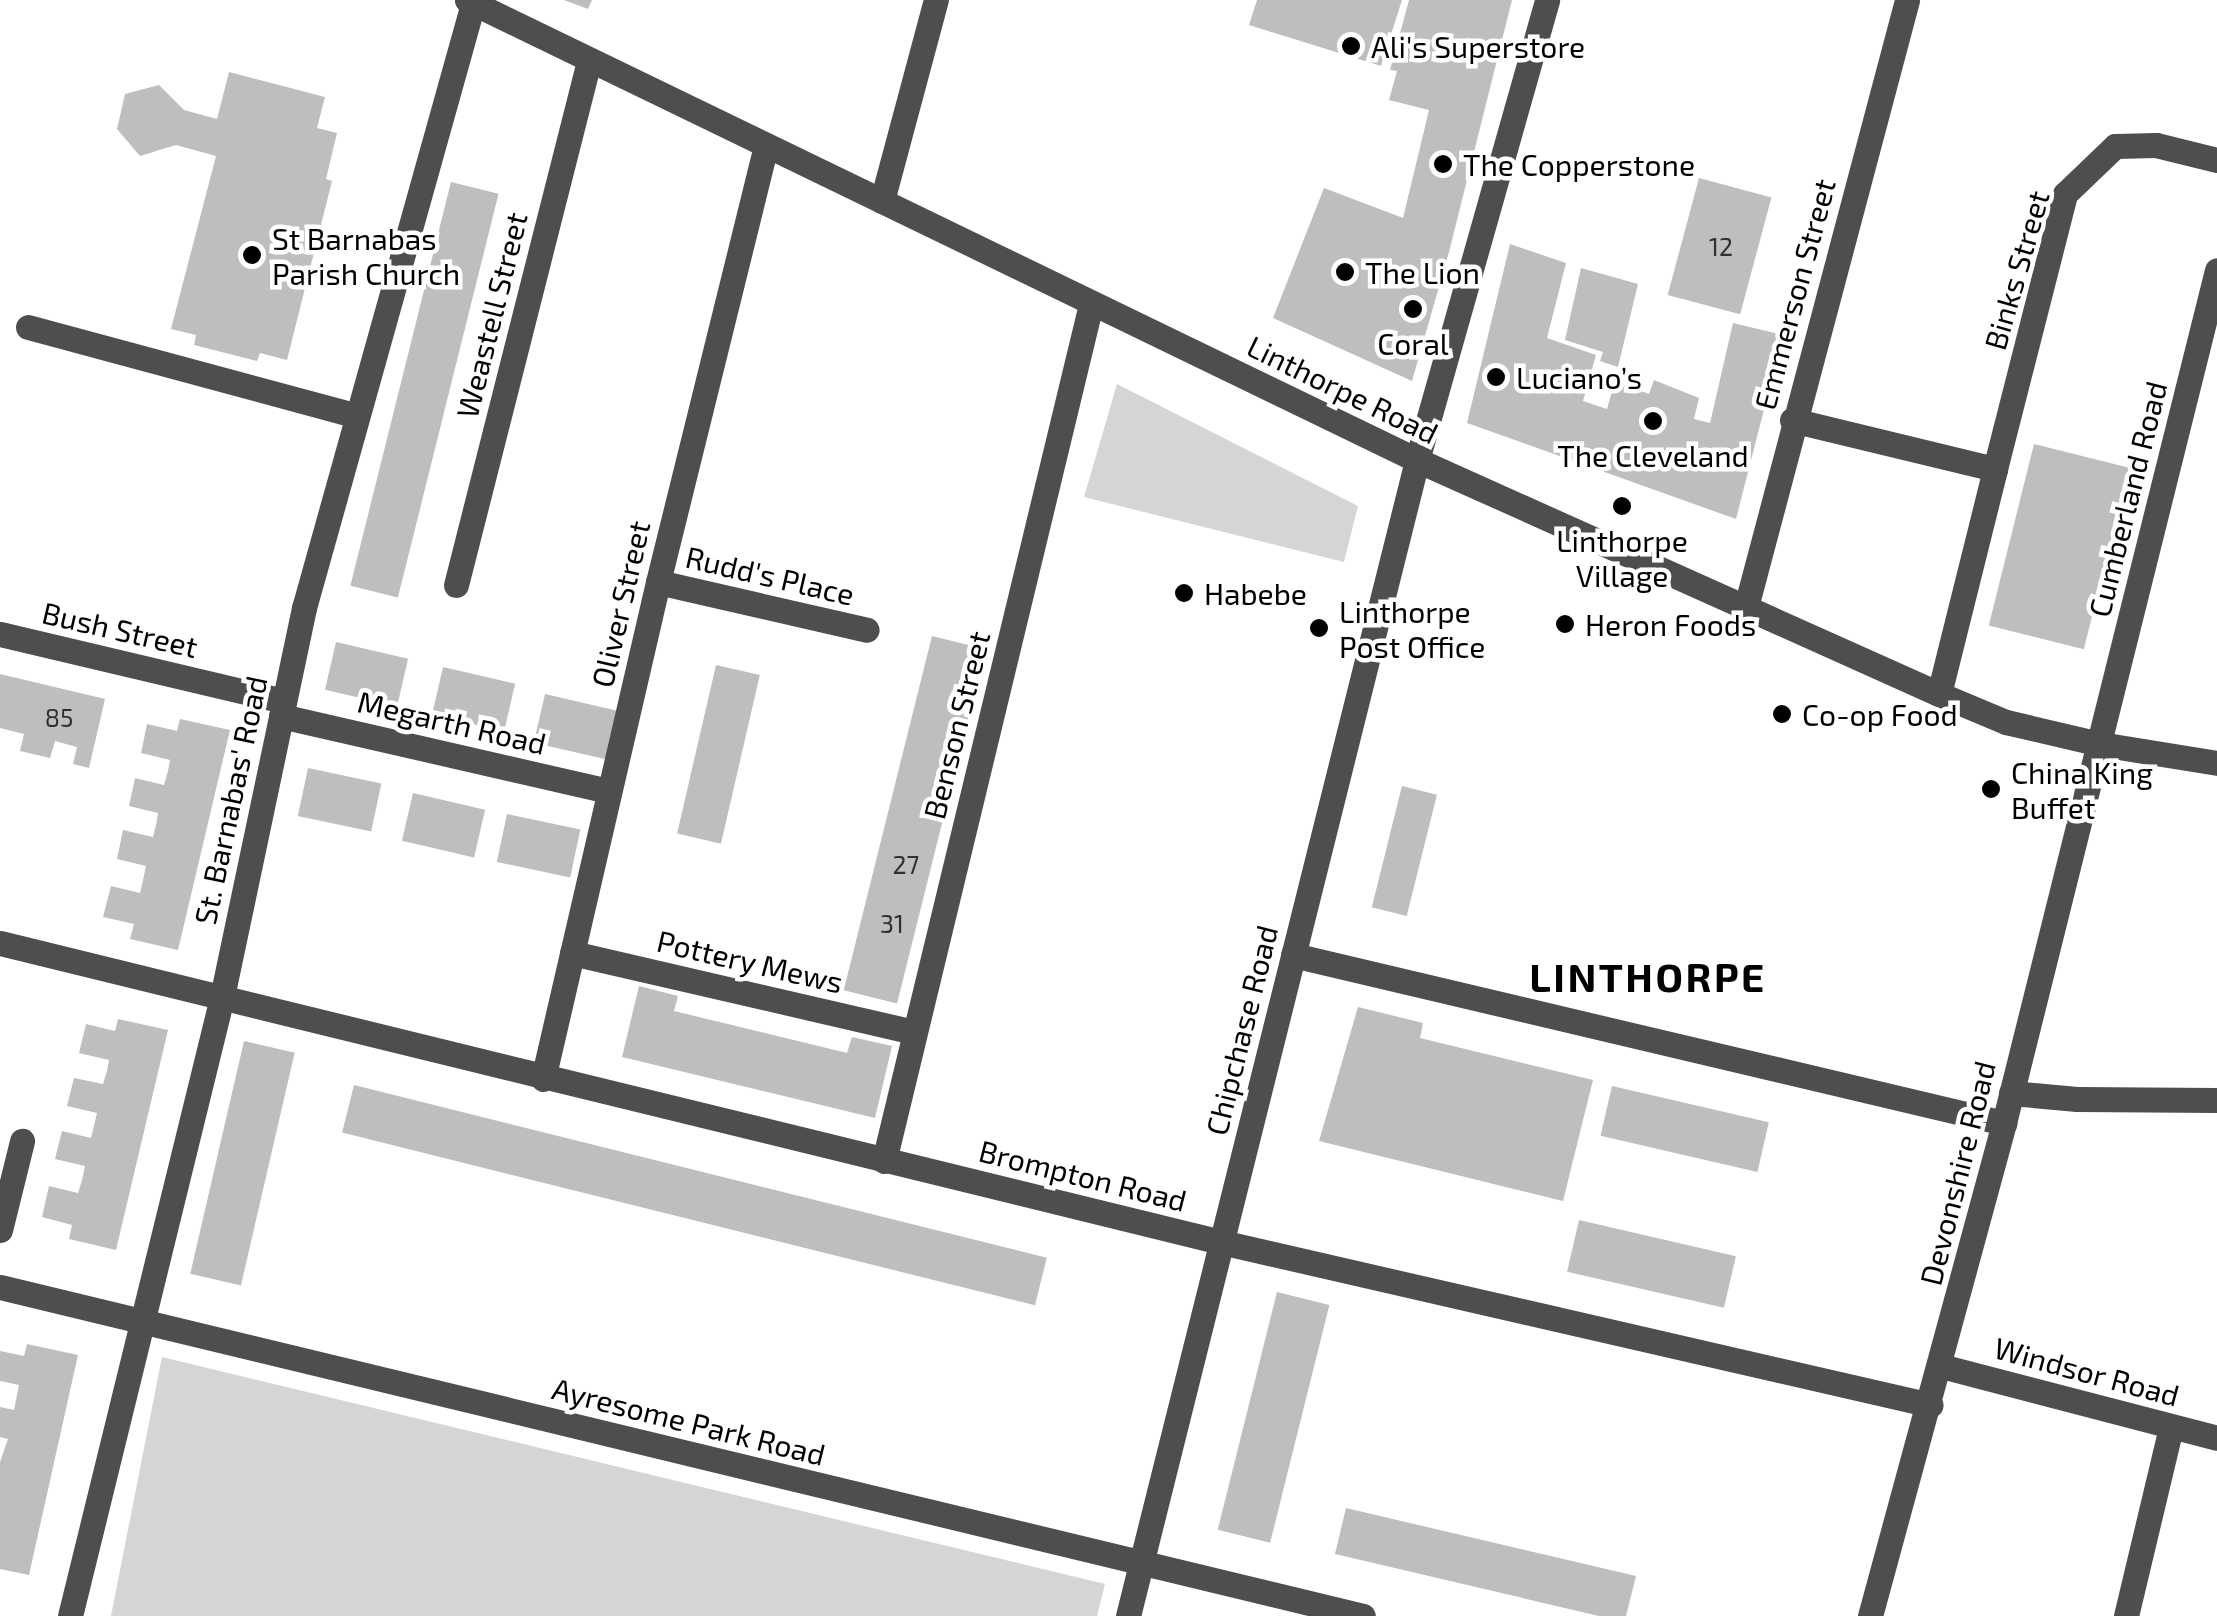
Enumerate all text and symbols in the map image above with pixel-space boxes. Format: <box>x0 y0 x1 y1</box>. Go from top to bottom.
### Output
place label: Ali's Superstore <box>1371 28 1585 64</box>
marker: Ali's Superstore <box>1340 35 1362 57</box>
place label: The Copperstone <box>1463 146 1695 182</box>
marker: The Copperstone <box>1432 153 1454 175</box>
street label: Emmerson Street <box>1746 175 1842 413</box>
street label: Binks Street <box>1976 186 2056 354</box>
street label: Weastell Street <box>448 208 534 422</box>
place label: St Barnabas Parish Church <box>272 220 460 290</box>
house number: 12 <box>1709 231 1733 261</box>
marker: St Barnabas Parish Church <box>241 244 263 266</box>
place label: The Lion <box>1365 254 1480 290</box>
marker: The Lion <box>1334 261 1356 283</box>
marker: Coral <box>1402 298 1424 320</box>
place label: Coral <box>1377 325 1449 361</box>
street label: Linthorpe Road <box>1242 327 1444 451</box>
place label: Luciano’s <box>1516 359 1642 395</box>
marker: Luciano’s <box>1485 366 1507 388</box>
street label: Cumberland Road <box>2080 377 2174 621</box>
marker: The Cleveland <box>1642 410 1664 432</box>
place label: The Cleveland <box>1557 437 1749 473</box>
marker: Linthorpe Village <box>1611 495 1633 517</box>
street label: Oliver Street <box>583 517 657 691</box>
place label: Linthorpe Village <box>1556 522 1688 592</box>
street label: Rudd's Place <box>682 538 858 612</box>
place label: Habebe <box>1204 575 1307 611</box>
marker: Habebe <box>1173 582 1195 604</box>
place label: Linthorpe Post Office <box>1339 593 1485 664</box>
street label: Bush Street <box>39 594 201 664</box>
place label: Heron Foods <box>1585 606 1756 642</box>
marker: Heron Foods <box>1554 613 1576 635</box>
marker: Linthorpe Post Office <box>1308 617 1330 639</box>
street label: Benson Street <box>915 628 997 822</box>
street label: St. Barnabas' Road <box>186 672 274 928</box>
street label: Megarth Road <box>354 683 550 761</box>
place label: Co-op Food <box>1802 696 1958 732</box>
house number: 85 <box>45 702 73 732</box>
marker: Co-op Food <box>1771 703 1793 725</box>
place label: China King Buffet <box>2011 754 2153 824</box>
marker: China King Buffet <box>1980 778 2002 800</box>
house number: 27 <box>893 849 919 879</box>
house number: 31 <box>880 908 904 938</box>
street label: Chipchase Road <box>1198 921 1284 1139</box>
street label: Pottery Mews <box>653 922 847 1000</box>
district label: LINTHORPE <box>1529 952 1767 1000</box>
street label: Devonshire Road <box>1912 1057 2002 1289</box>
street label: Brompton Road <box>975 1132 1191 1218</box>
street label: Windsor Road <box>1990 1329 2184 1413</box>
street label: Ayresome Park Road <box>549 1370 829 1472</box>

